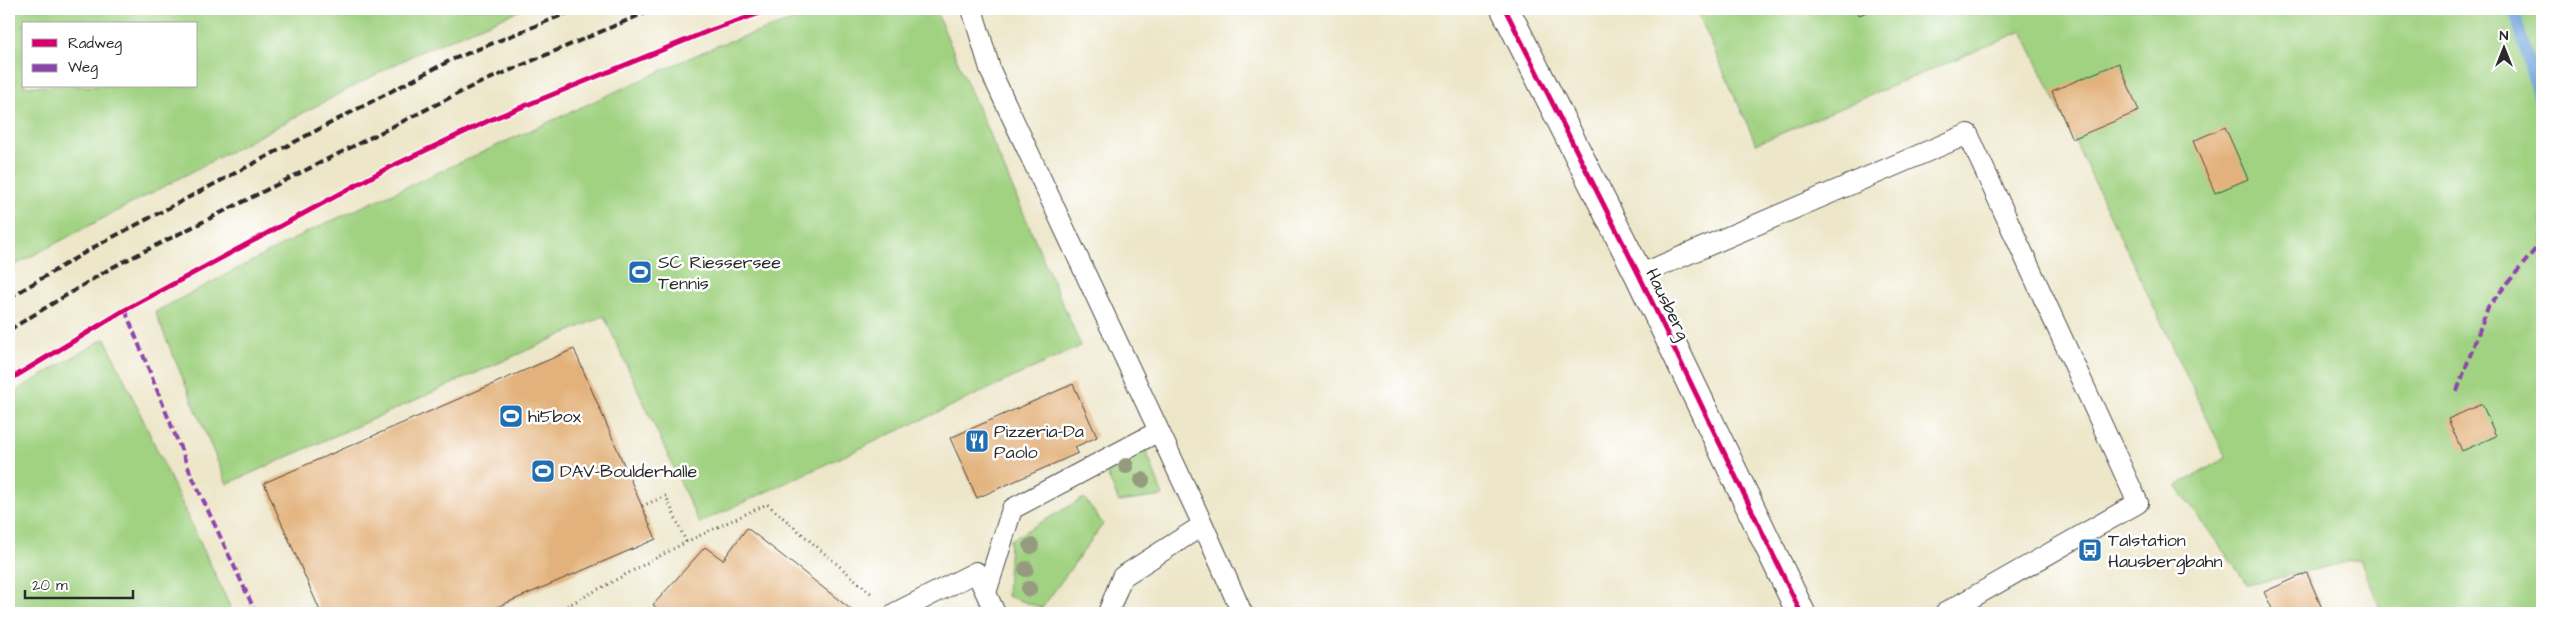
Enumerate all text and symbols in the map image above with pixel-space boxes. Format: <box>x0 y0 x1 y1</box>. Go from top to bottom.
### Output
legend <box>22 22 198 88</box>
north arrow <box>2478 22 2528 72</box>
text: N <box>2500 26 2509 46</box>
text: Radweg <box>68 33 122 55</box>
text: Weg <box>68 57 98 79</box>
place label: SC Riessersee Tennis <box>658 250 781 296</box>
sports icon: SC Riessersee Tennis <box>627 259 653 285</box>
street label: Hausberg <box>1638 264 1696 345</box>
sports icon: hi5box <box>498 403 524 429</box>
place label: hi5box <box>528 404 582 429</box>
place label: Pizzeria-Da Paolo <box>994 419 1084 465</box>
restaurant icon: Pizzeria-Da Paolo <box>964 428 990 454</box>
sports icon: DAV-Boulderhalle <box>530 458 556 484</box>
place label: DAV-Boulderhalle <box>560 459 698 484</box>
place label: Talstation Hausbergbahn <box>2108 528 2222 575</box>
bus stop icon: Talstation Hausbergbahn <box>2077 537 2103 563</box>
scale bar <box>25 567 132 599</box>
text: 20 m <box>32 575 68 596</box>

